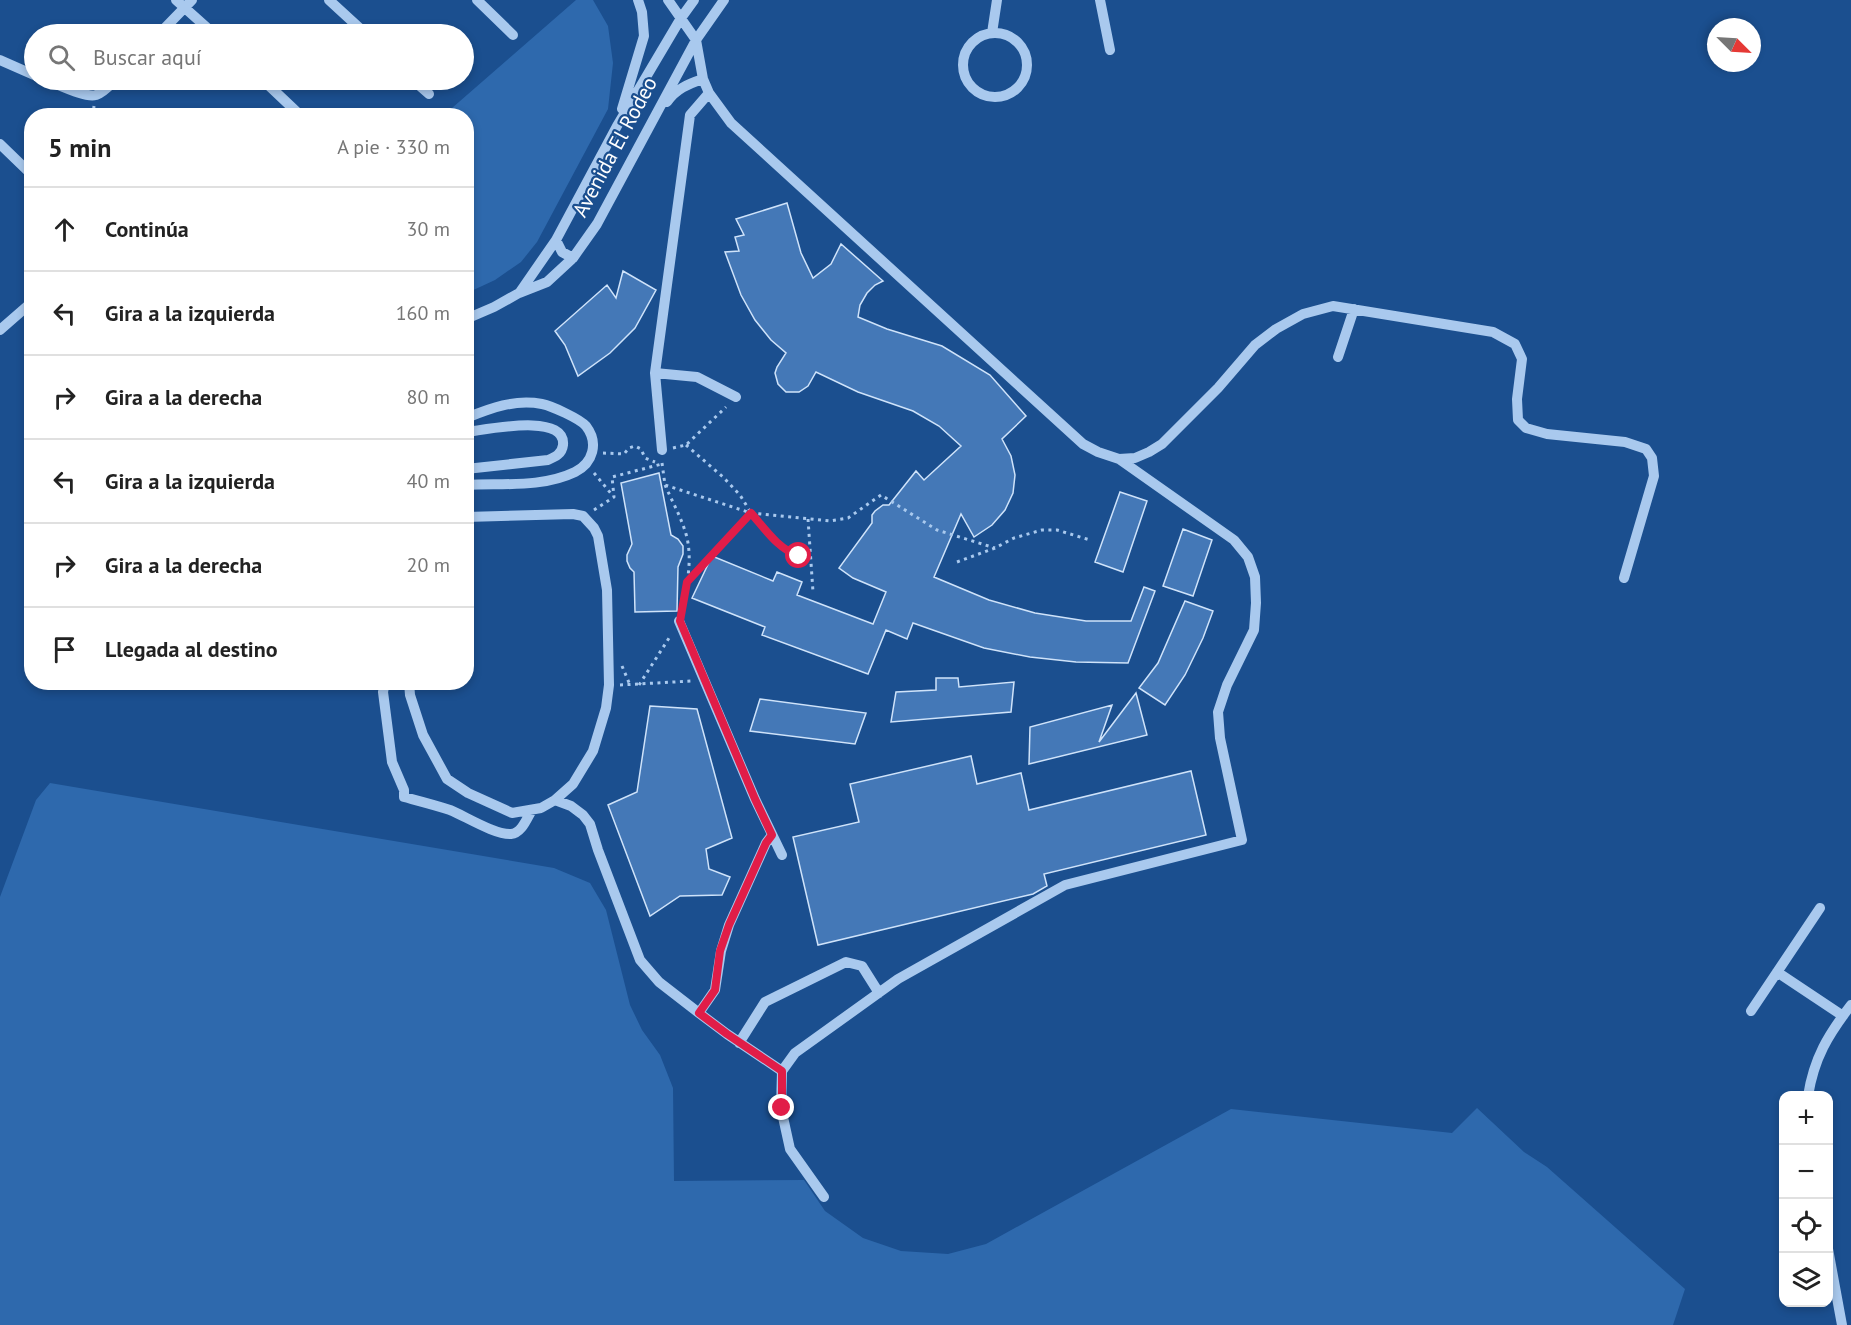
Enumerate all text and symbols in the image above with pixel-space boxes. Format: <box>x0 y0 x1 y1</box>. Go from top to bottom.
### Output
north arrow <box>1707 18 1761 72</box>
search box <box>24 24 474 90</box>
icon: search <box>45 41 78 74</box>
text: Buscar aquí <box>93 43 202 71</box>
street label: Avenida El Rodeo <box>566 72 663 222</box>
text: 5 min <box>48 131 111 164</box>
text: A pie · 330 m <box>337 134 450 160</box>
icon: ahead <box>48 213 81 246</box>
text: Continúa <box>105 215 189 243</box>
text: 30 m <box>407 216 450 242</box>
icon: left <box>48 297 81 330</box>
text: Gira a la izquierda <box>105 299 275 327</box>
text: 160 m <box>396 300 450 326</box>
icon: right <box>48 381 81 414</box>
text: Gira a la derecha <box>105 383 262 411</box>
text: 80 m <box>407 384 450 410</box>
icon: left <box>48 465 81 498</box>
text: Gira a la izquierda <box>105 467 275 495</box>
text: 40 m <box>407 468 450 494</box>
route start <box>785 542 811 568</box>
icon: right <box>48 549 81 582</box>
text: Gira a la derecha <box>105 551 262 579</box>
text: 20 m <box>407 552 450 578</box>
icon: arrive <box>48 633 81 666</box>
text: Llegada al destino <box>105 635 278 663</box>
map controls <box>1779 1091 1833 1307</box>
button: + <box>1779 1091 1833 1145</box>
route end <box>768 1094 794 1120</box>
button: − <box>1779 1145 1833 1199</box>
button: locate <box>1779 1199 1833 1253</box>
button: layers <box>1779 1253 1833 1307</box>

